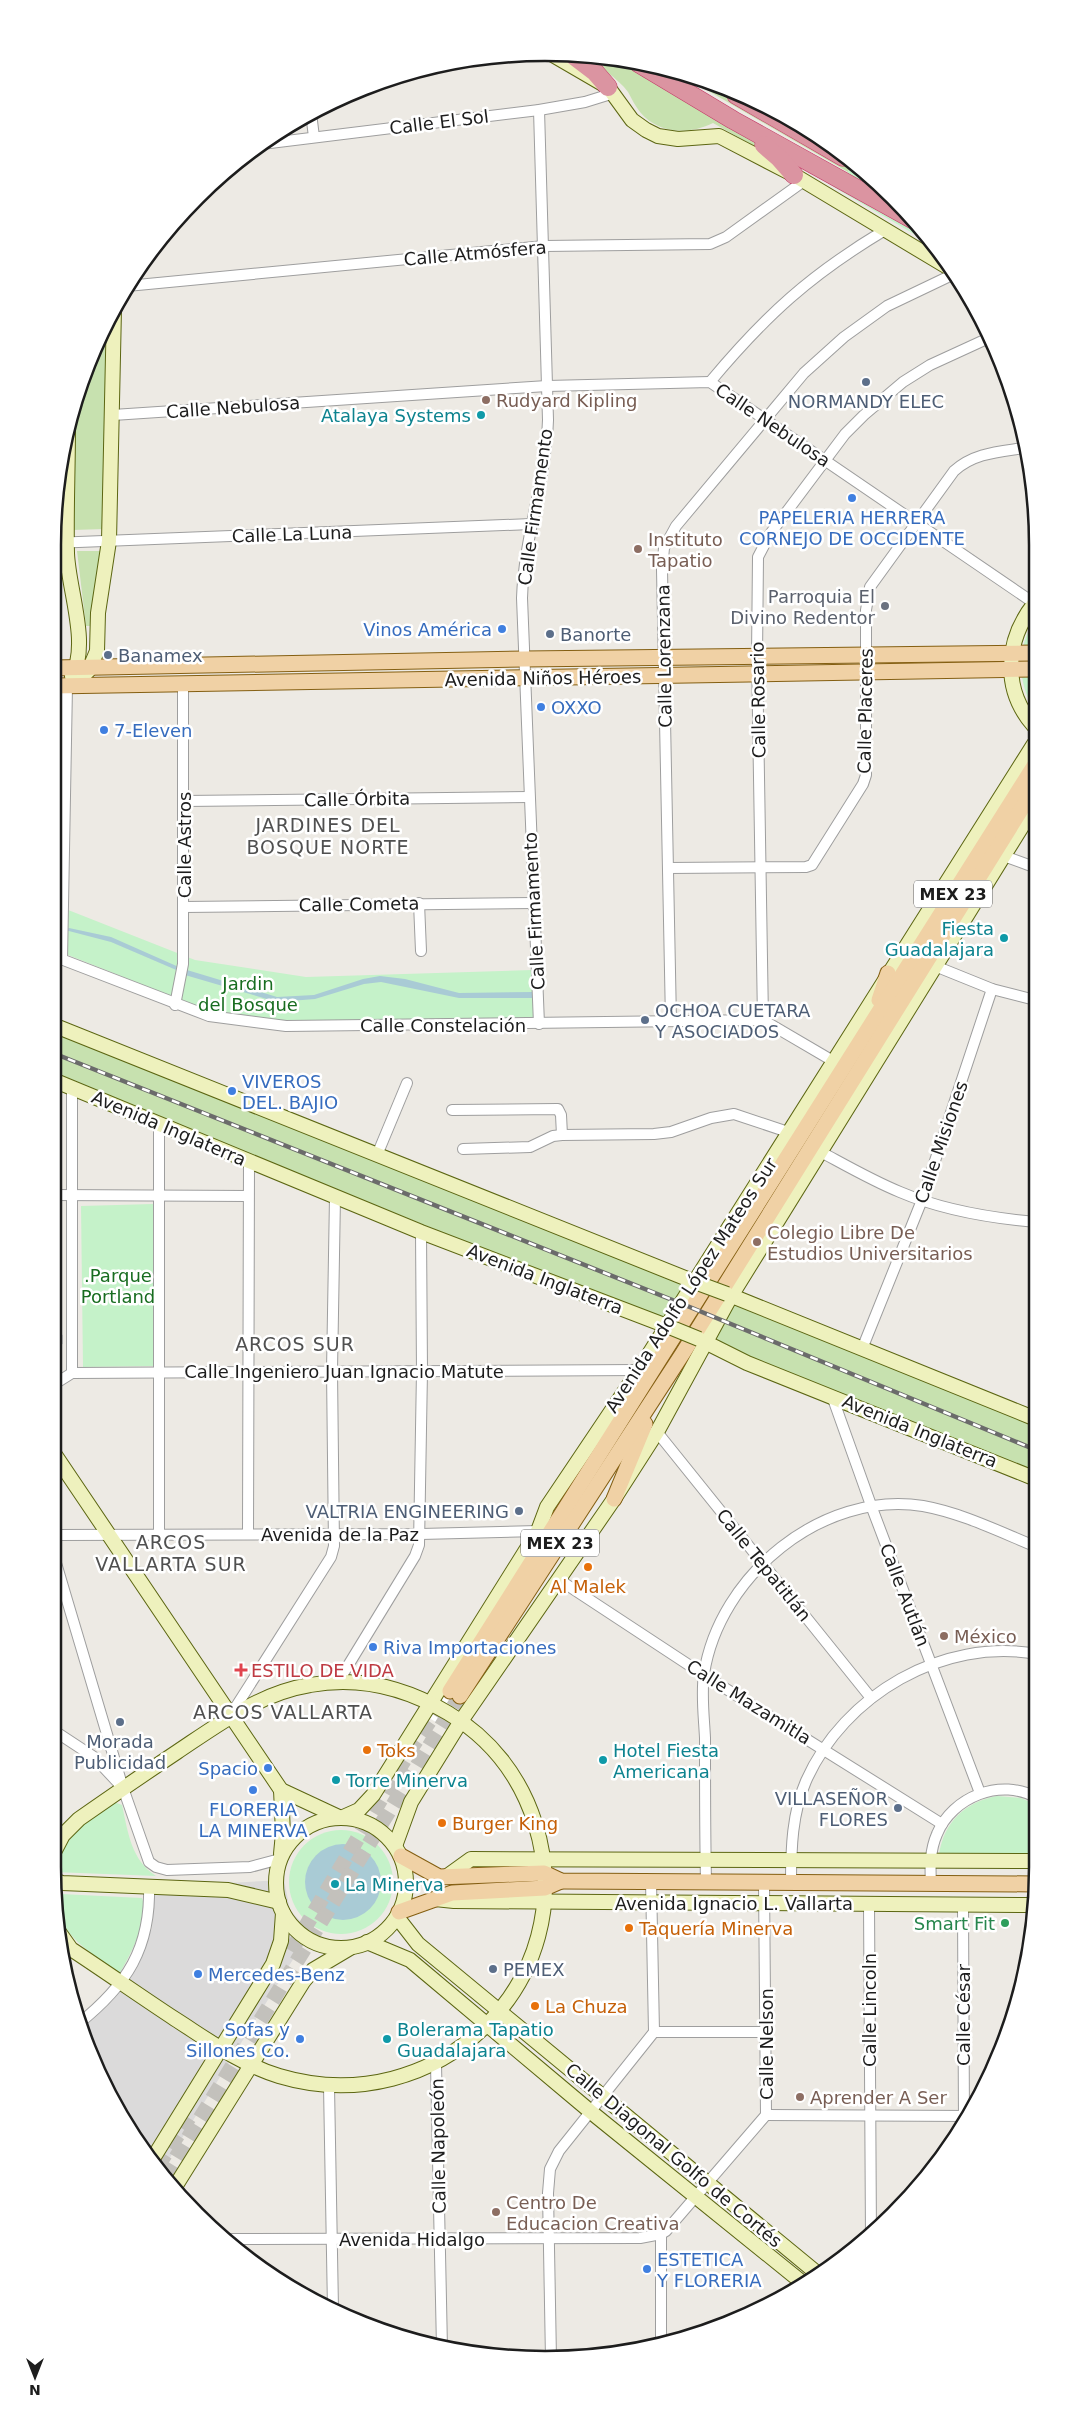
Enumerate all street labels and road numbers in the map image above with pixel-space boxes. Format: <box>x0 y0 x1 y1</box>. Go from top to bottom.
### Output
street label: Calle El Sol <box>388 105 490 139</box>
street label: Calle Atmósfera <box>403 236 547 270</box>
street label: Calle Nebulosa <box>711 379 835 471</box>
street label: Calle Nebulosa <box>165 392 301 422</box>
street label: Calle Firmamento <box>514 427 556 587</box>
street label: Calle La Luna <box>231 521 353 547</box>
street label: Calle Lorenzana <box>652 584 676 728</box>
street label: Calle Rosario <box>746 641 770 759</box>
street label: Calle Placeres <box>853 648 877 774</box>
street label: Avenida Niños Héroes <box>445 666 641 690</box>
street label: Calle Órbita <box>304 788 410 810</box>
street label: Calle Astros <box>174 792 195 898</box>
street label: Calle Firmamento <box>519 831 549 991</box>
road number: MEX 23 <box>914 881 992 908</box>
street label: Calle Cometa <box>298 892 420 916</box>
street label: Calle Constelación <box>360 1015 526 1036</box>
street label: Calle Misiones <box>910 1078 972 1206</box>
street label: Avenida Inglaterra <box>89 1086 249 1170</box>
street label: Avenida Adolfo López Mateos Sur <box>601 1153 782 1416</box>
street label: Avenida Inglaterra <box>464 1240 626 1318</box>
street label: Calle Ingeniero Juan Ignacio Matute <box>184 1361 504 1382</box>
street label: Avenida Inglaterra <box>839 1390 1001 1472</box>
street label: Calle Tepatitlán <box>712 1505 816 1625</box>
street label: Avenida de la Paz <box>261 1524 419 1545</box>
road number: MEX 23 <box>521 1530 599 1556</box>
street label: Calle Autlán <box>876 1541 934 1649</box>
street label: Calle Mazamitla <box>683 1655 815 1749</box>
street label: Avenida Ignacio L. Vallarta <box>615 1893 853 1914</box>
street label: Calle Lincoln <box>859 1953 880 2067</box>
street label: Calle César <box>953 1963 974 2066</box>
street label: Calle Nelson <box>756 1988 777 2100</box>
street label: Calle Diagonal Golfo de Cortés <box>562 2058 786 2252</box>
street label: Calle Napoleón <box>426 2078 450 2214</box>
street label: Avenida Hidalgo <box>339 2229 485 2250</box>

